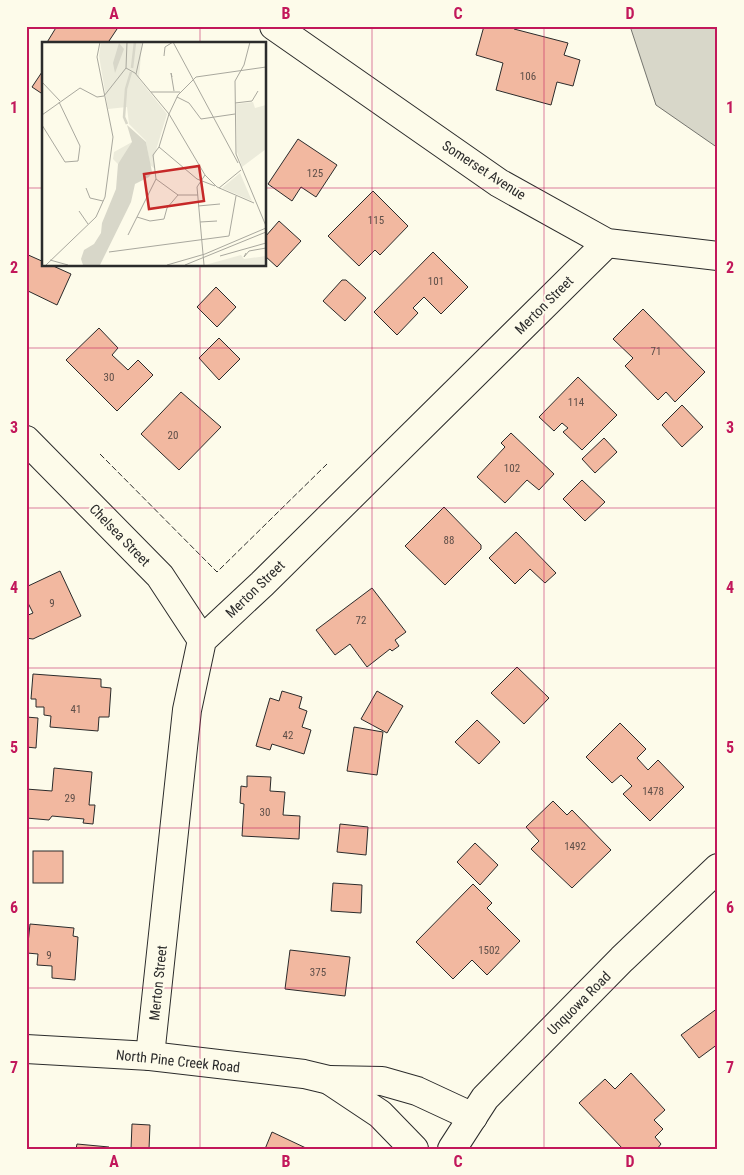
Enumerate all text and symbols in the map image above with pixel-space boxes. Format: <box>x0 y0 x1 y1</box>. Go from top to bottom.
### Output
text: A <box>109 4 119 23</box>
text: B <box>282 4 291 23</box>
text: C <box>453 4 463 23</box>
text: D <box>625 4 635 23</box>
inset map <box>42 42 266 266</box>
house number: 106 <box>520 70 536 83</box>
text: 1 <box>10 98 18 117</box>
text: 1 <box>726 98 734 117</box>
street label: Somerset Avenue <box>439 137 529 203</box>
house number: 125 <box>307 167 323 180</box>
house number: 115 <box>368 214 384 227</box>
text: 2 <box>10 258 18 277</box>
text: 2 <box>726 258 734 277</box>
street label: Merton Street <box>512 273 576 337</box>
house number: 101 <box>428 275 444 288</box>
house number: 71 <box>651 345 661 358</box>
house number: 30 <box>104 371 114 384</box>
house number: 114 <box>568 396 585 409</box>
text: 3 <box>10 418 18 437</box>
text: 3 <box>726 418 734 437</box>
house number: 20 <box>168 429 178 442</box>
house number: 102 <box>504 462 520 475</box>
street label: Chelsea Street <box>86 501 154 569</box>
house number: 88 <box>444 534 454 547</box>
street label: Merton Street <box>222 557 288 621</box>
text: 4 <box>10 578 18 597</box>
text: 4 <box>726 578 734 597</box>
house number: 9 <box>49 597 55 610</box>
house number: 72 <box>356 614 366 627</box>
house number: 41 <box>71 703 81 716</box>
house number: 42 <box>283 729 293 742</box>
text: 5 <box>10 738 18 757</box>
text: 5 <box>726 738 734 757</box>
house number: 1478 <box>642 785 664 798</box>
house number: 29 <box>65 792 75 805</box>
house number: 30 <box>260 806 270 819</box>
house number: 1492 <box>564 840 586 853</box>
text: 6 <box>10 898 18 917</box>
text: 6 <box>726 898 734 917</box>
house number: 1502 <box>478 944 500 957</box>
street label: Merton Street <box>146 945 170 1021</box>
house number: 9 <box>46 949 52 962</box>
house number: 375 <box>310 966 326 979</box>
street label: Unquowa Road <box>544 968 614 1038</box>
street label: North Pine Creek Road <box>115 1047 241 1075</box>
text: 7 <box>10 1058 18 1077</box>
text: 7 <box>726 1058 734 1077</box>
text: A <box>109 1152 119 1171</box>
text: B <box>282 1152 291 1171</box>
text: C <box>453 1152 463 1171</box>
text: D <box>625 1152 635 1171</box>

